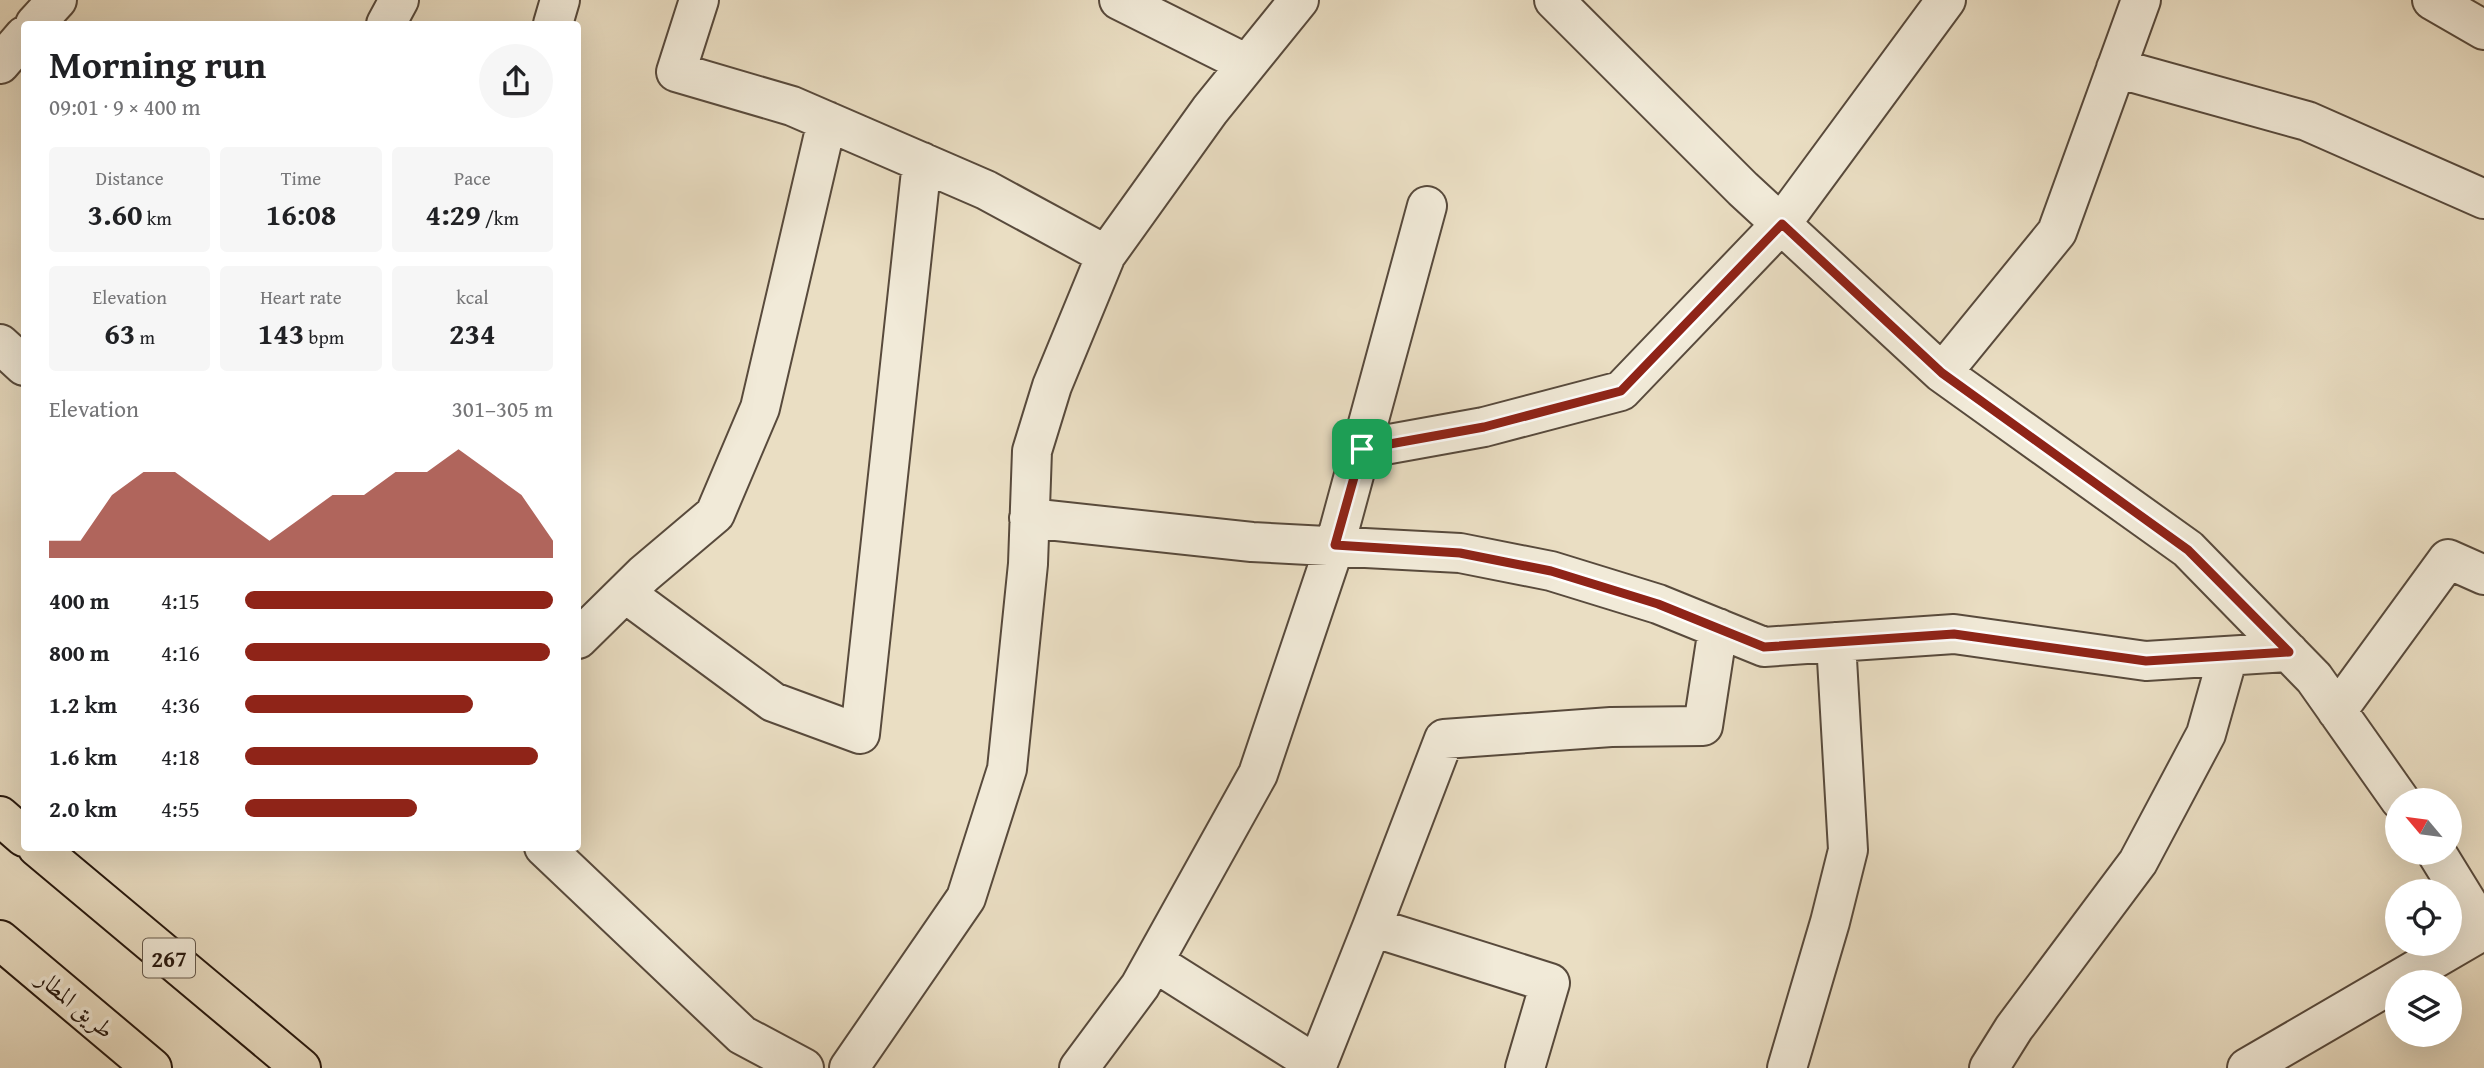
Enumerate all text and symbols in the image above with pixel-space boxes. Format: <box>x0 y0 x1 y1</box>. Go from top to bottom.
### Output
text: Morning run <box>49 36 266 92</box>
button: share <box>479 44 553 118</box>
text: 09:01 · 9 × 400 m <box>49 90 201 123</box>
text: Distance <box>96 164 164 192</box>
text: Time <box>281 164 321 192</box>
text: Pace <box>454 164 491 192</box>
text: 3.60 <box>87 192 143 236</box>
text: 16:08 <box>266 192 336 236</box>
text: 4:29 <box>426 192 481 236</box>
text: km <box>143 204 172 232</box>
text: /km <box>481 204 519 232</box>
text: Elevation <box>92 283 167 311</box>
text: Heart rate <box>260 283 342 311</box>
text: kcal <box>456 283 489 311</box>
text: 63 <box>104 311 135 355</box>
text: 143 <box>258 311 304 355</box>
text: 234 <box>449 311 496 355</box>
text: m <box>135 323 155 351</box>
text: bpm <box>304 323 344 351</box>
text: Elevation <box>49 392 139 425</box>
text: 301–305 m <box>452 392 553 425</box>
pin <box>1332 419 1392 479</box>
icon: arrive <box>1343 430 1381 468</box>
text: 400 m <box>49 584 110 617</box>
text: 4:15 <box>161 584 200 617</box>
text: 800 m <box>49 636 110 669</box>
text: 4:16 <box>161 636 200 669</box>
text: 1.2 km <box>49 688 117 721</box>
text: 4:36 <box>161 688 200 721</box>
text: 1.6 km <box>49 740 117 773</box>
text: 4:18 <box>161 740 200 773</box>
north arrow <box>2385 788 2462 864</box>
map controls <box>2385 788 2462 1047</box>
text: 2.0 km <box>49 792 117 825</box>
text: 4:55 <box>161 792 200 825</box>
button: locate <box>2385 879 2462 956</box>
road number: 267 <box>143 939 195 978</box>
street label: طريق المطار <box>28 960 122 1047</box>
button: layers <box>2385 970 2462 1047</box>

